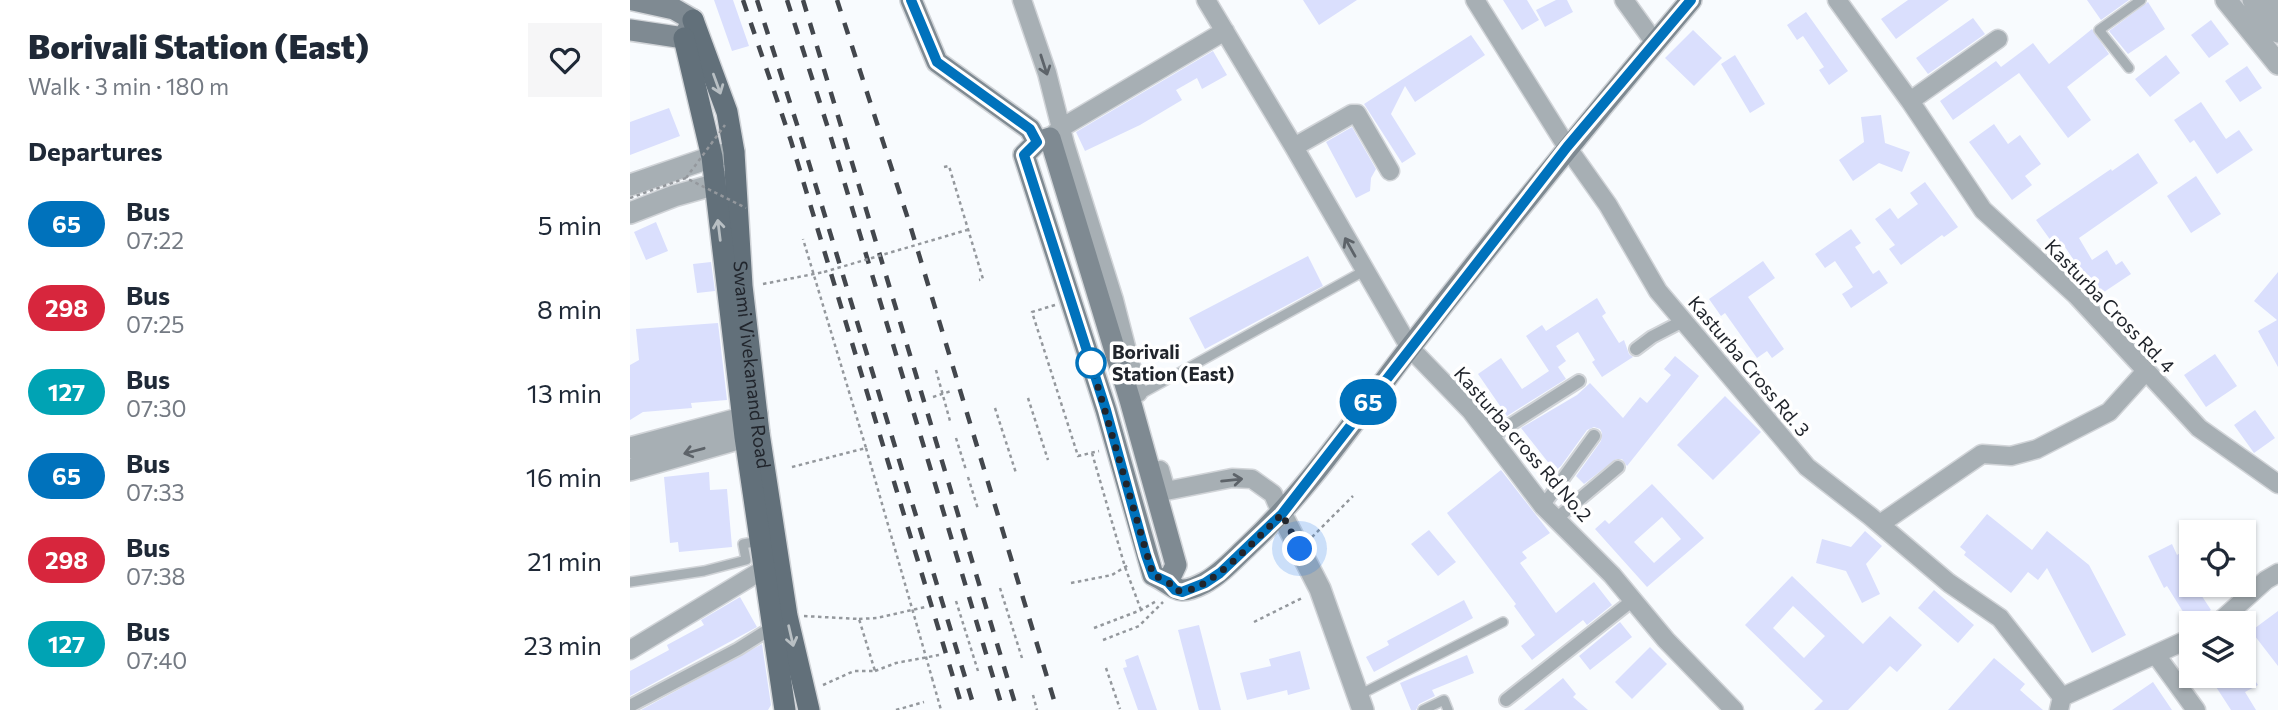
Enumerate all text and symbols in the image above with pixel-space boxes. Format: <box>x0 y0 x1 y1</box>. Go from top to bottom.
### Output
button: heart <box>528 23 602 97</box>
text: Borivali Station (East) <box>28 25 369 66</box>
one-way arrow <box>1039 53 1051 75</box>
text: Walk · 3 min · 180 m <box>28 72 229 100</box>
one-way arrow <box>712 73 724 95</box>
text: Departures <box>28 135 163 166</box>
text: Bus <box>126 195 170 226</box>
text: 65 <box>52 209 81 238</box>
text: 5 min <box>538 209 602 240</box>
one-way arrow <box>713 219 726 242</box>
text: 07:22 <box>126 226 184 254</box>
street label: Kasturba Cross Rd. 4 <box>2041 234 2180 377</box>
one-way arrow <box>1343 237 1357 257</box>
street label: Swami Vivekanand Road <box>729 260 776 470</box>
text: Bus <box>126 279 170 310</box>
street label: Kasturba Cross Rd. 3 <box>1684 291 1815 441</box>
text: 298 <box>45 293 88 322</box>
text: 8 min <box>537 293 602 324</box>
text: 07:25 <box>126 310 184 338</box>
place label: Borivali Station (East) <box>1112 340 1234 385</box>
marker: Borivali Station (East) <box>1076 348 1106 378</box>
street label: Kasturba cross Rd No.2 <box>1450 361 1597 526</box>
text: Bus <box>126 363 170 394</box>
text: 127 <box>48 377 85 406</box>
text: 13 min <box>527 377 602 408</box>
line badge: 65 <box>1336 379 1400 425</box>
text: 65 <box>1354 387 1382 416</box>
text: 07:30 <box>126 394 187 422</box>
one-way arrow <box>684 445 706 458</box>
text: Bus <box>126 447 170 478</box>
text: 65 <box>52 461 81 490</box>
text: 16 min <box>526 461 602 492</box>
one-way arrow <box>1221 473 1243 486</box>
text: 07:33 <box>126 478 185 506</box>
map controls <box>2179 520 2256 688</box>
button: locate <box>2179 520 2256 597</box>
text: Bus <box>126 531 170 562</box>
your location <box>1282 531 1317 566</box>
text: 298 <box>45 545 88 574</box>
text: 21 min <box>527 545 602 576</box>
text: 07:38 <box>126 562 186 590</box>
button: layers <box>2179 611 2256 688</box>
text: Bus <box>126 615 170 646</box>
one-way arrow <box>785 624 799 647</box>
text: 127 <box>48 629 85 658</box>
text: 23 min <box>524 629 602 660</box>
text: 07:40 <box>126 646 187 674</box>

